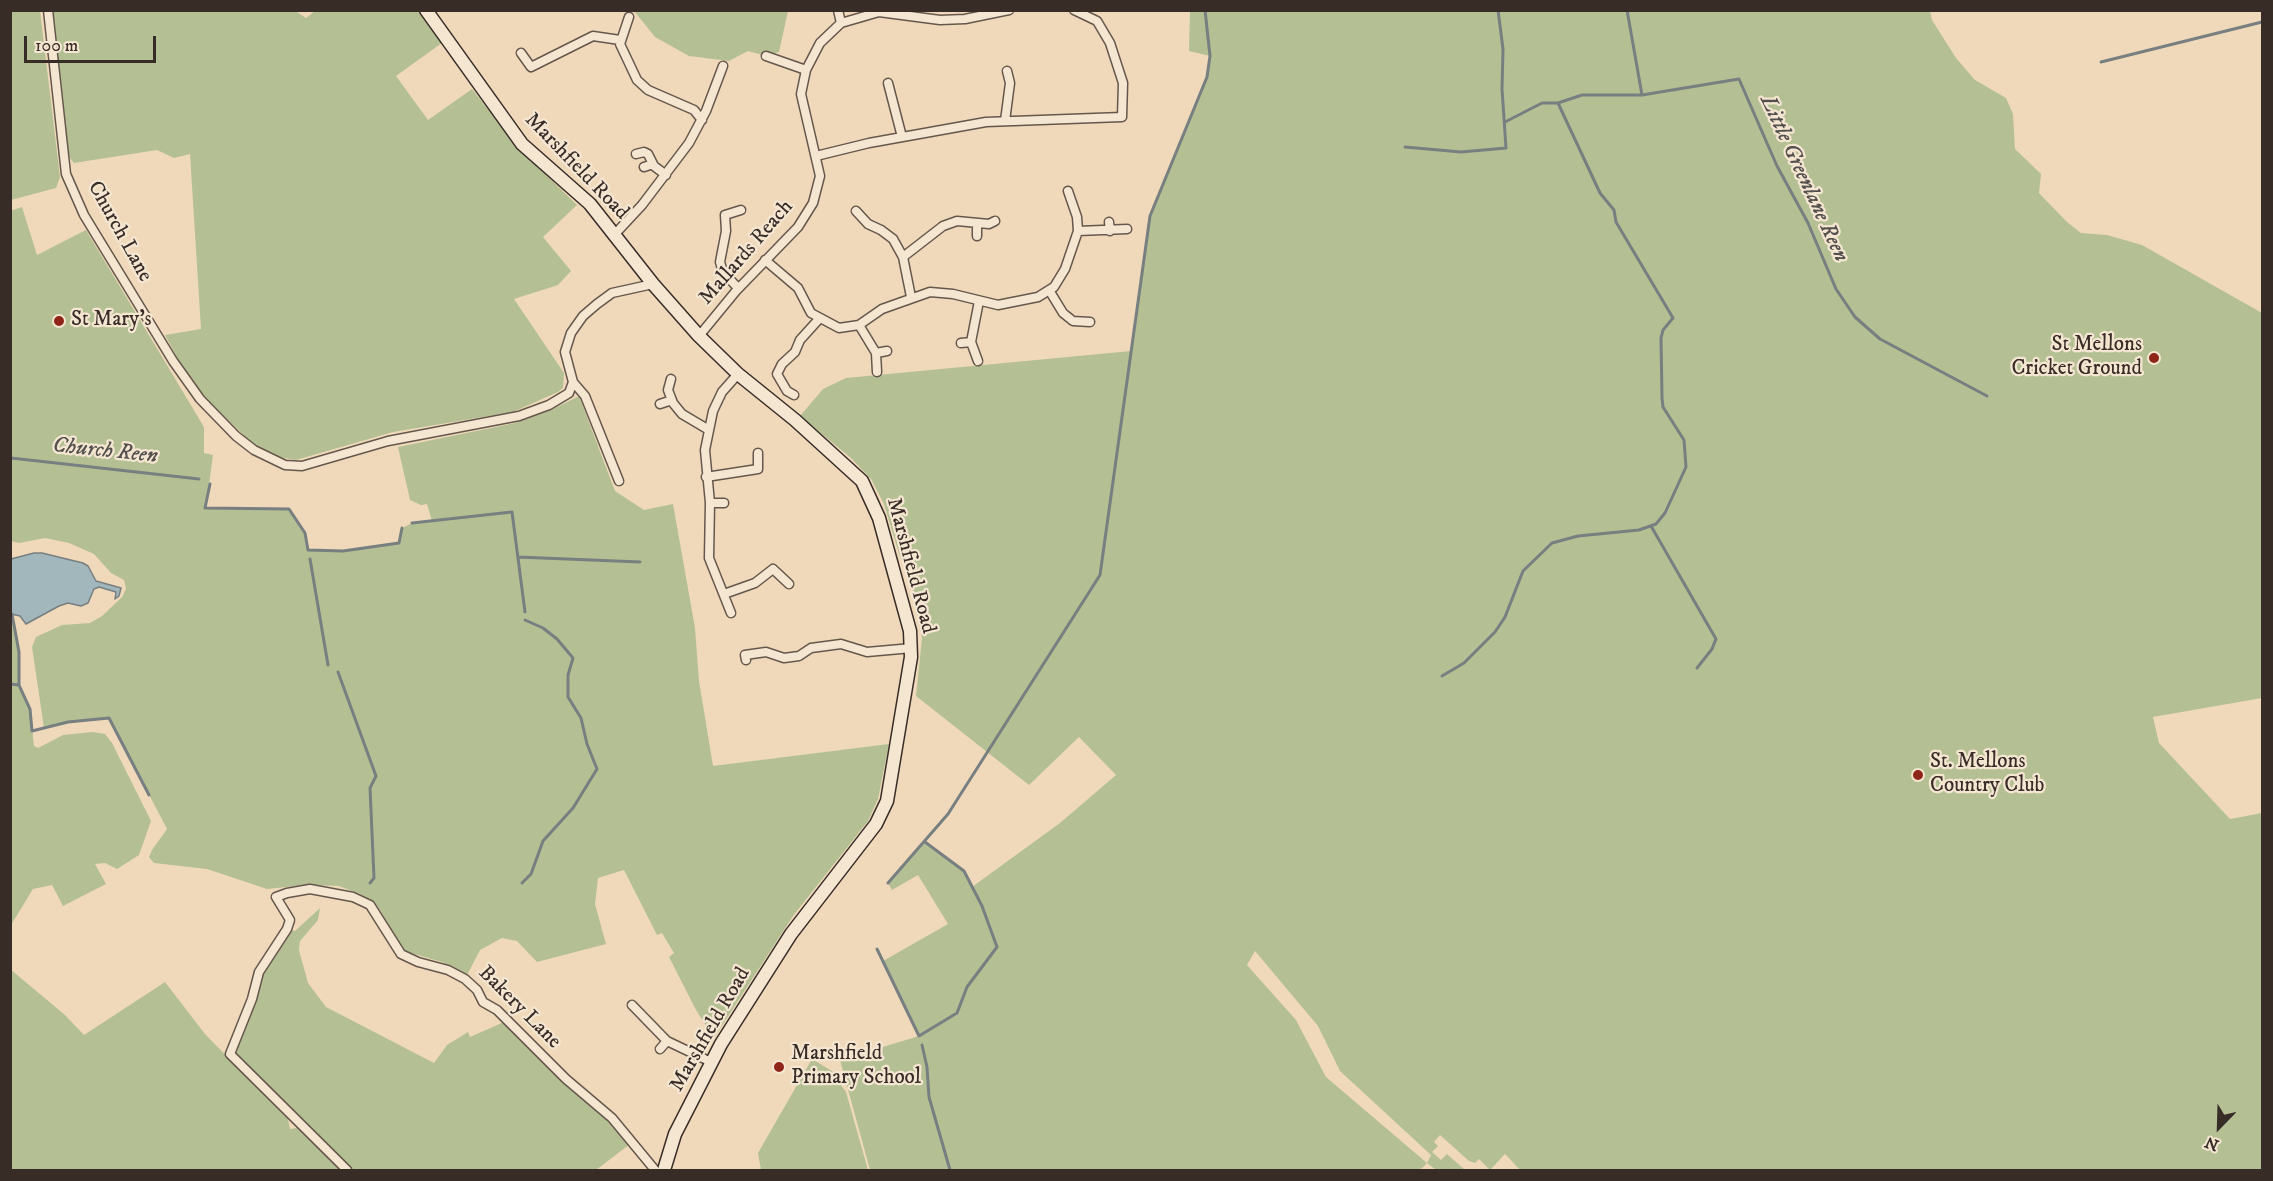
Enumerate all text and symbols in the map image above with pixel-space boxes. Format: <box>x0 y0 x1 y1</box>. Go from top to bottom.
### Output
scale bar <box>27 24 159 62</box>
text: 100 m <box>35 35 78 57</box>
water label: Little Greenlane Reen <box>1753 92 1853 266</box>
street label: Marshfield Road <box>519 108 633 226</box>
street label: Church Lane <box>81 177 157 287</box>
street label: Mallards Reach <box>695 195 799 311</box>
place label: St Mary's <box>71 308 152 334</box>
marker: St Mary's <box>52 314 66 328</box>
place label: St Mellons Cricket Ground <box>2011 333 2142 383</box>
marker: St Mellons Cricket Ground <box>2147 351 2161 365</box>
water label: Church Reen <box>51 433 159 471</box>
street label: Marshfield Road <box>880 495 940 637</box>
place label: St. Mellons Country Club <box>1930 750 2044 800</box>
marker: St. Mellons Country Club <box>1911 768 1925 782</box>
street label: Bakery Lane <box>472 961 566 1055</box>
street label: Marshfield Road <box>665 963 757 1097</box>
place label: Marshfield Primary School <box>791 1042 921 1092</box>
marker: Marshfield Primary School <box>772 1060 786 1074</box>
north arrow <box>2189 1097 2249 1157</box>
text: N <box>2202 1132 2222 1155</box>

